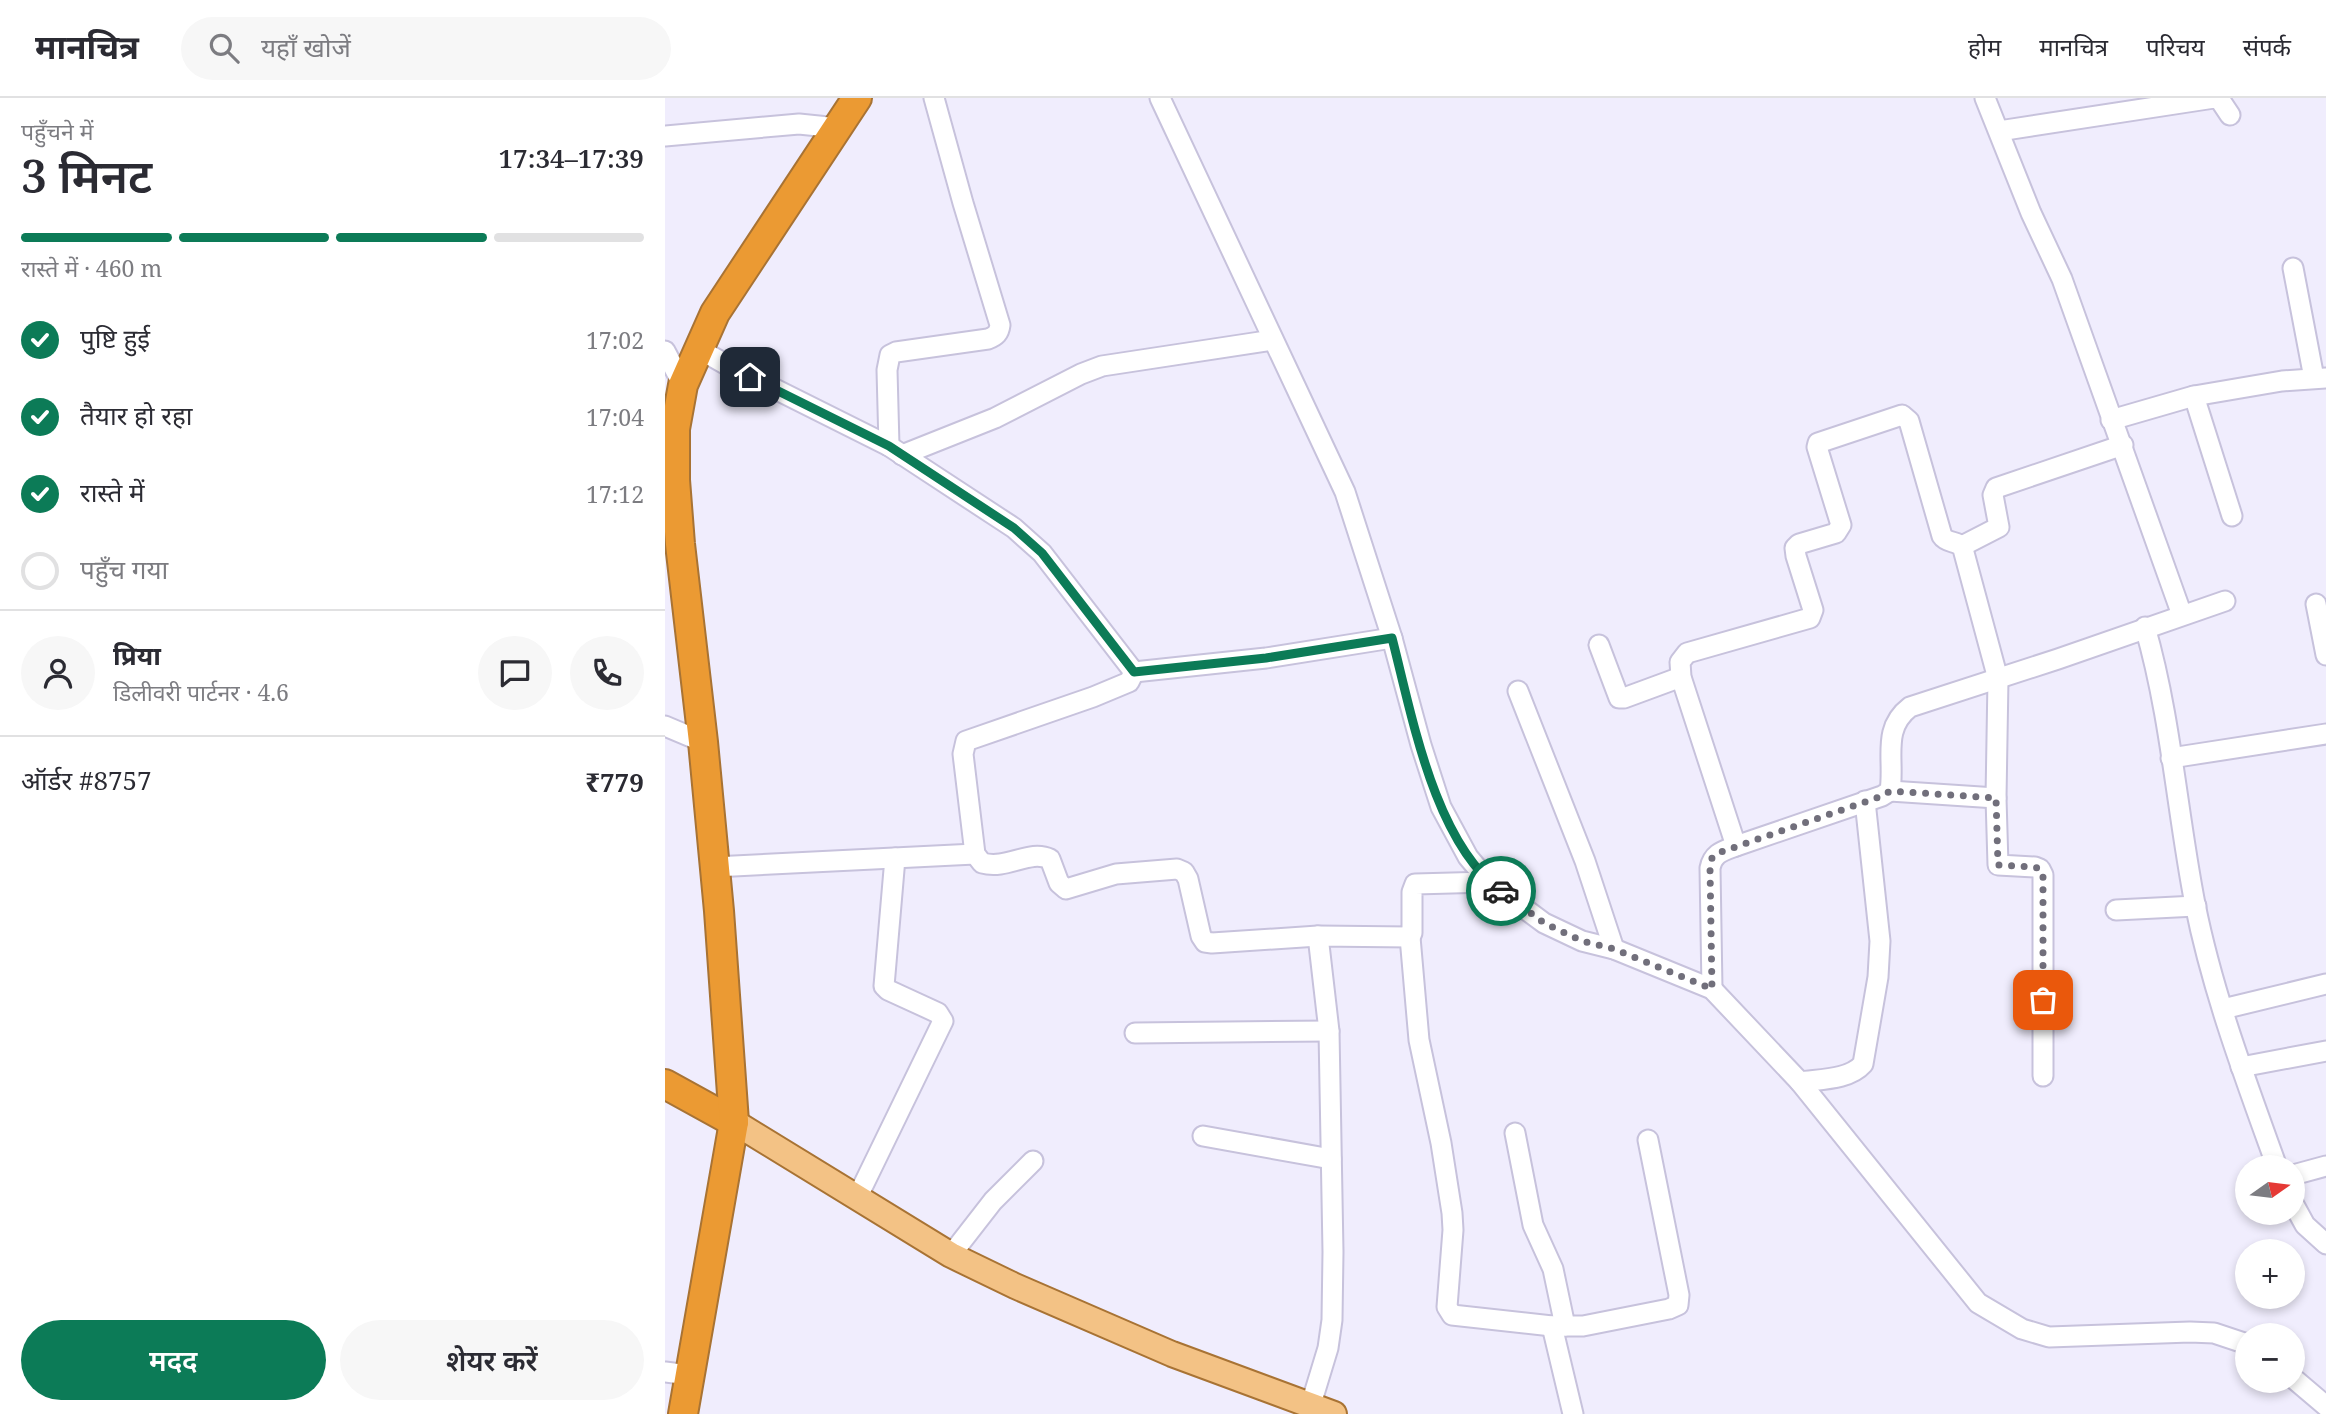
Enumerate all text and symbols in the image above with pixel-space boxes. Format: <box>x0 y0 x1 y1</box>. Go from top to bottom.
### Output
search box <box>181 17 671 80</box>
text: मानचित्र <box>35 24 139 69</box>
icon: search <box>205 29 243 67</box>
text: यहाँ खोजें <box>261 29 351 65</box>
text: होम <box>1968 30 2001 63</box>
text: मानचित्र <box>2039 30 2108 63</box>
text: परिचय <box>2146 30 2205 63</box>
text: संपर्क <box>2243 30 2291 63</box>
text: पहुँचने में <box>21 115 93 147</box>
text: 17:34–17:39 <box>498 140 644 176</box>
text: 3 मिनट <box>21 144 152 206</box>
text: रास्ते में · 460 m <box>21 252 162 284</box>
text: पुष्टि हुई <box>80 320 150 356</box>
icon: check <box>21 321 59 359</box>
text: 17:02 <box>586 324 644 356</box>
pin <box>720 347 780 407</box>
icon: home <box>731 358 769 396</box>
text: तैयार हो रहा <box>80 397 193 433</box>
icon: check <box>21 398 59 436</box>
text: 17:04 <box>586 401 644 433</box>
text: रास्ते में <box>80 474 145 510</box>
icon: check <box>21 475 59 513</box>
text: 17:12 <box>586 478 644 510</box>
text: पहुँच गया <box>80 551 168 587</box>
button: person <box>21 636 95 710</box>
button: chat <box>478 636 552 710</box>
button: phone <box>570 636 644 710</box>
text: प्रिया <box>113 637 161 673</box>
text: डिलीवरी पार्टनर · 4.6 <box>113 676 289 708</box>
text: ऑर्डर #8757 <box>21 762 152 798</box>
text: ₹779 <box>585 764 644 800</box>
courier <box>1466 856 1536 926</box>
icon: car <box>1482 872 1520 910</box>
pin <box>2013 970 2073 1030</box>
icon: bag <box>2024 981 2062 1019</box>
north arrow <box>2235 1155 2305 1225</box>
map controls <box>2235 1155 2305 1393</box>
button: + <box>2235 1239 2305 1309</box>
button: मदद <box>21 1320 326 1400</box>
button: शेयर करें <box>340 1320 644 1400</box>
button: − <box>2235 1323 2305 1393</box>

